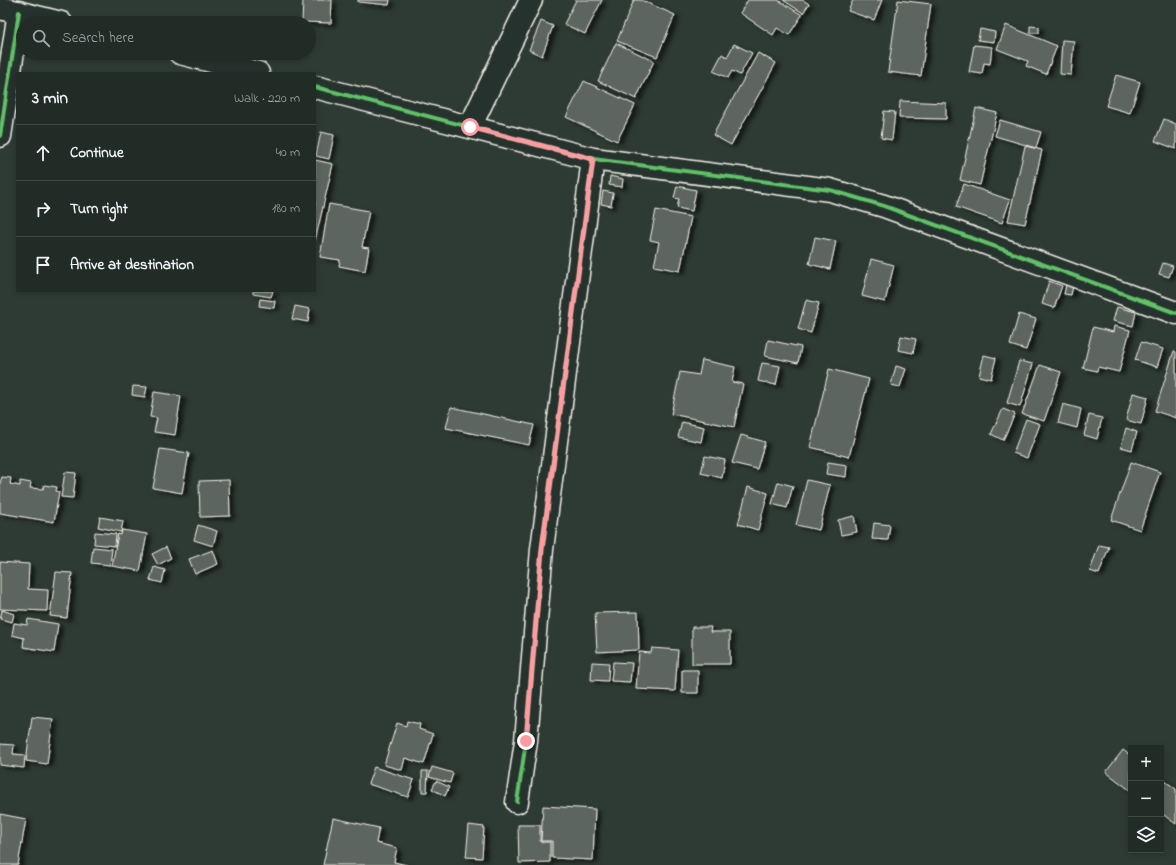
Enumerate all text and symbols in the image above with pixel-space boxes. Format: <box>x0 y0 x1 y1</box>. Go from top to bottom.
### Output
search box <box>16 16 316 60</box>
icon: search <box>30 27 52 49</box>
text: Search here <box>62 27 134 49</box>
text: 3 min <box>32 86 68 111</box>
text: Walk · 220 m <box>234 89 300 108</box>
route start <box>461 118 479 136</box>
icon: ahead <box>32 142 54 164</box>
text: Continue <box>70 142 124 164</box>
text: 40 m <box>276 143 300 162</box>
icon: right <box>32 198 54 220</box>
text: Turn right <box>70 198 128 220</box>
text: 180 m <box>272 199 300 218</box>
icon: arrive <box>32 254 54 276</box>
text: Arrive at destination <box>70 254 194 276</box>
route end <box>517 732 535 750</box>
map controls <box>1128 745 1164 853</box>
button: + <box>1128 745 1164 781</box>
button: − <box>1128 781 1164 817</box>
button: layers <box>1128 817 1164 853</box>

